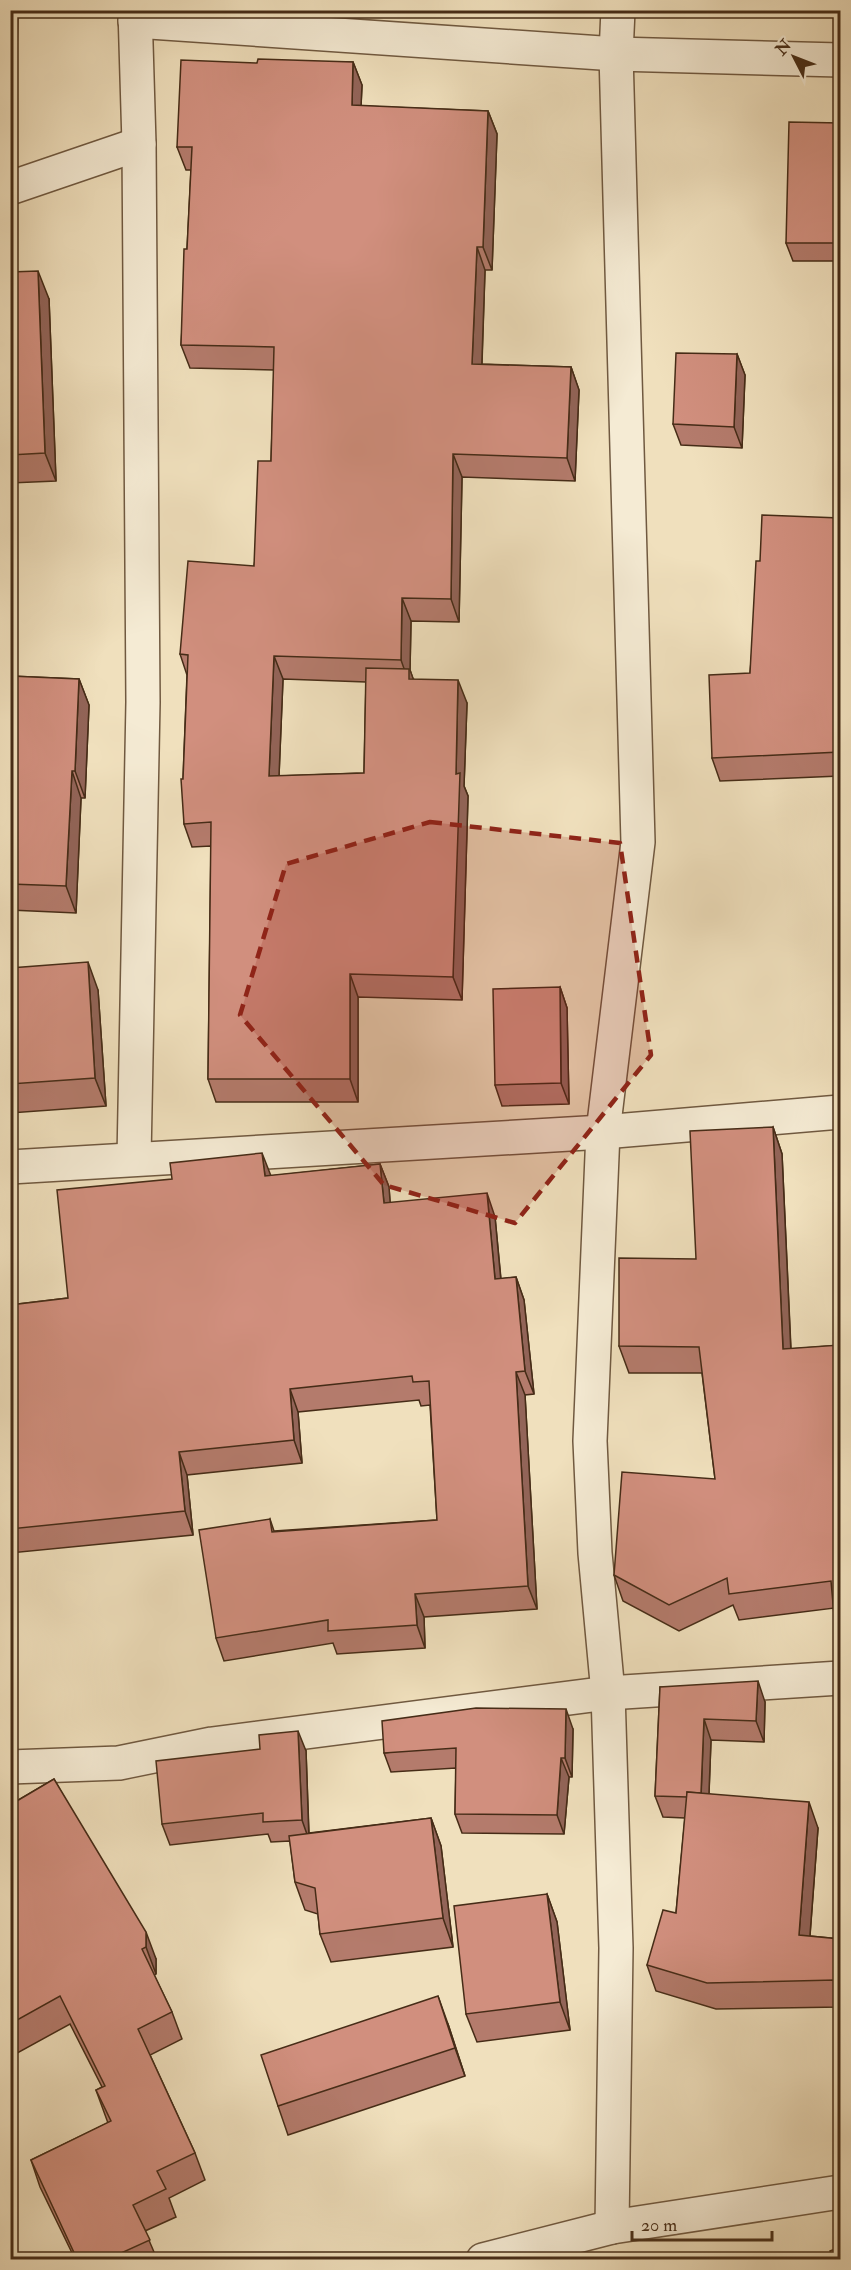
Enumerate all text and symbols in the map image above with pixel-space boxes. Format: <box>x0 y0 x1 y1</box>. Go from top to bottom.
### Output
north arrow <box>764 27 824 87</box>
text: N <box>771 35 796 60</box>
scale bar <box>632 2204 772 2242</box>
text: 20 m <box>641 2214 677 2237</box>

